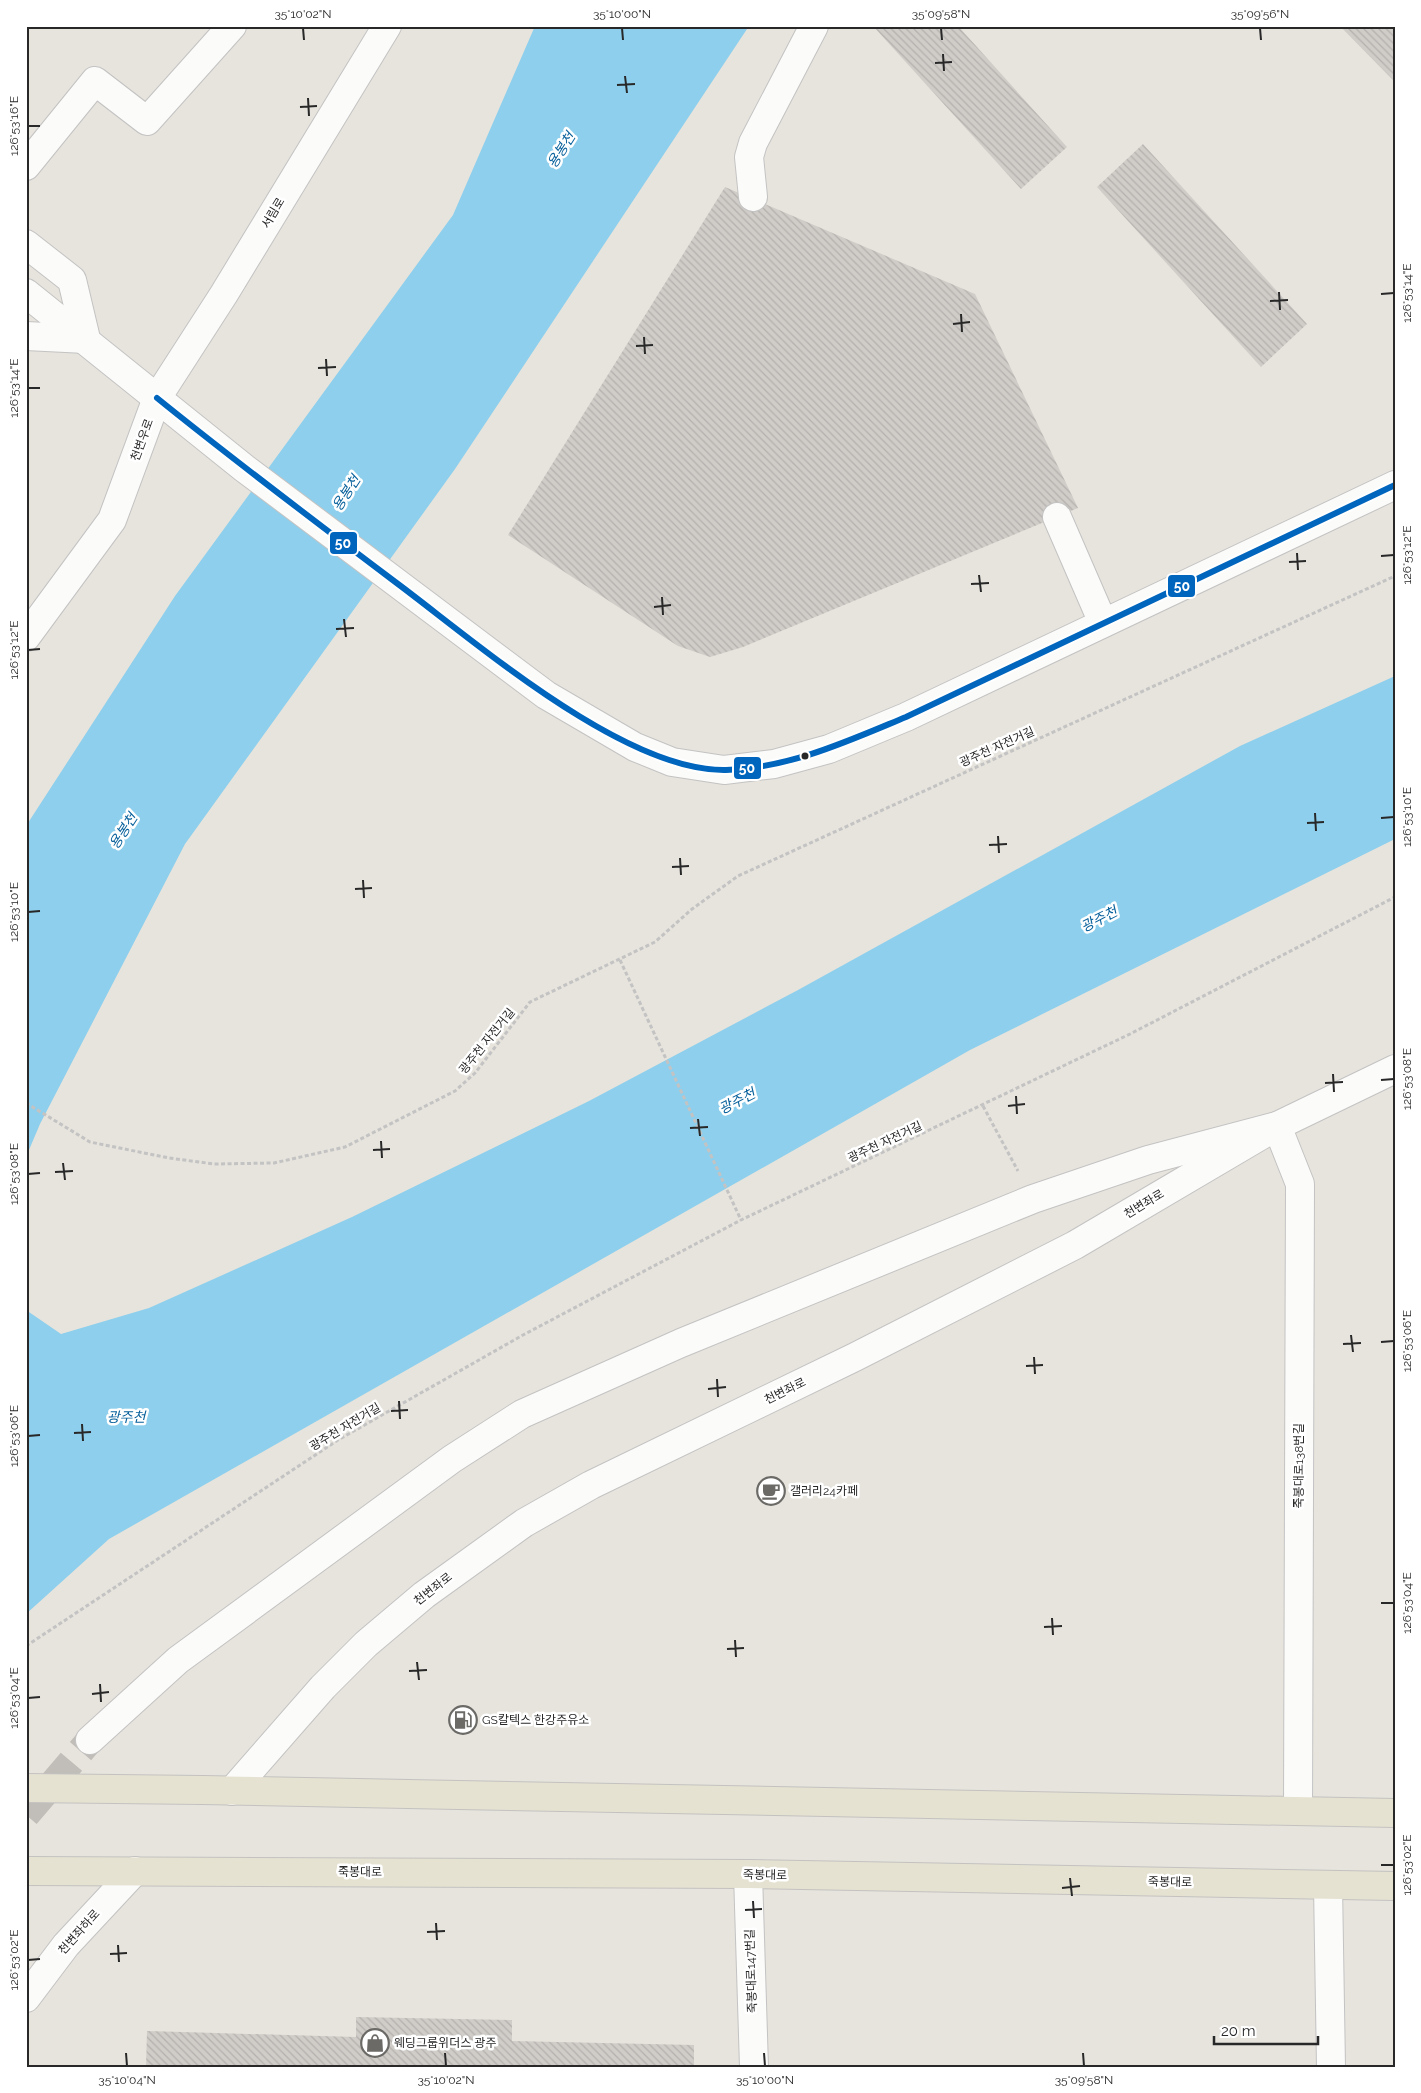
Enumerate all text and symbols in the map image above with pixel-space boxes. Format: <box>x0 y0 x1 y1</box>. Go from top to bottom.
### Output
text: 35°10'02"N <box>274 7 332 21</box>
text: 35°10'00"N <box>593 7 651 21</box>
text: 35°09'58"N <box>912 7 970 21</box>
text: 35°09'56"N <box>1231 7 1289 21</box>
text: 126°53'16"E <box>7 96 21 156</box>
water label: 용봉천 <box>544 128 579 171</box>
street label: 서림로 <box>258 195 288 231</box>
text: 126°53'14"E <box>1400 263 1414 323</box>
text: 126°53'14"E <box>7 358 21 418</box>
street label: 천변우로 <box>128 417 156 463</box>
water label: 용봉천 <box>329 472 364 514</box>
text: 126°53'12"E <box>1400 525 1414 585</box>
line badge: 50 <box>329 531 358 555</box>
text: 50 <box>335 535 351 551</box>
line badge: 50 <box>1167 574 1196 598</box>
text: 50 <box>1174 578 1190 594</box>
text: 126°53'12"E <box>7 620 21 680</box>
street label: 광주천 자전거길 <box>957 724 1037 770</box>
unlabelled marker <box>800 751 810 761</box>
line badge: 50 <box>733 756 762 780</box>
text: 50 <box>739 760 755 776</box>
text: 126°53'10"E <box>1400 787 1414 847</box>
water label: 용봉천 <box>106 810 141 852</box>
text: 126°53'10"E <box>7 882 21 942</box>
water label: 광주천 <box>1078 903 1121 935</box>
street label: 광주천 자전거길 <box>456 1005 518 1077</box>
text: 126°53'08"E <box>1400 1048 1414 1110</box>
water label: 광주천 <box>716 1085 759 1117</box>
street label: 광주천 자전거길 <box>846 1119 924 1165</box>
text: 126°53'08"E <box>7 1143 21 1205</box>
street label: 천변좌로 <box>1121 1187 1167 1221</box>
text: 126°53'06"E <box>1400 1310 1414 1372</box>
street label: 천변좌로 <box>762 1375 808 1407</box>
street label: 광주천 자전거길 <box>307 1400 383 1454</box>
text: 126°53'06"E <box>7 1405 21 1467</box>
water label: 광주천 <box>107 1409 146 1425</box>
street label: 죽봉대로138번길 <box>1292 1424 1306 1508</box>
cafe icon: 갤러리24카페 <box>756 1476 786 1506</box>
place label: 갤러리24카페 <box>790 1484 858 1498</box>
street label: 천변좌로 <box>411 1570 455 1608</box>
text: 126°53'04"E <box>1400 1572 1414 1634</box>
text: 126°53'04"E <box>7 1667 21 1729</box>
fuel station icon: GS칼텍스 한강주유소 <box>448 1705 478 1735</box>
place label: GS칼텍스 한강주유소 <box>482 1713 589 1727</box>
text: 126°53'02"E <box>1400 1834 1414 1896</box>
street label: 죽봉대로 <box>338 1865 382 1879</box>
street label: 죽봉대로 <box>743 1868 787 1882</box>
street label: 죽봉대로 <box>1148 1875 1192 1889</box>
street label: 천변좌하로 <box>55 1907 103 1957</box>
text: 126°53'02"E <box>7 1929 21 1991</box>
street label: 죽봉대로147번길 <box>743 1929 759 2013</box>
scale bar <box>1214 2013 1317 2045</box>
text: 20 m <box>1221 2022 1256 2040</box>
shop icon: 웨딩그룹위더스 광주 <box>360 2028 390 2058</box>
place label: 웨딩그룹위더스 광주 <box>394 2036 496 2050</box>
text: 35°10'04"N <box>98 2073 156 2087</box>
text: 35°10'02"N <box>417 2073 475 2087</box>
text: 35°10'00"N <box>736 2073 794 2087</box>
text: 35°09'58"N <box>1055 2073 1113 2087</box>

